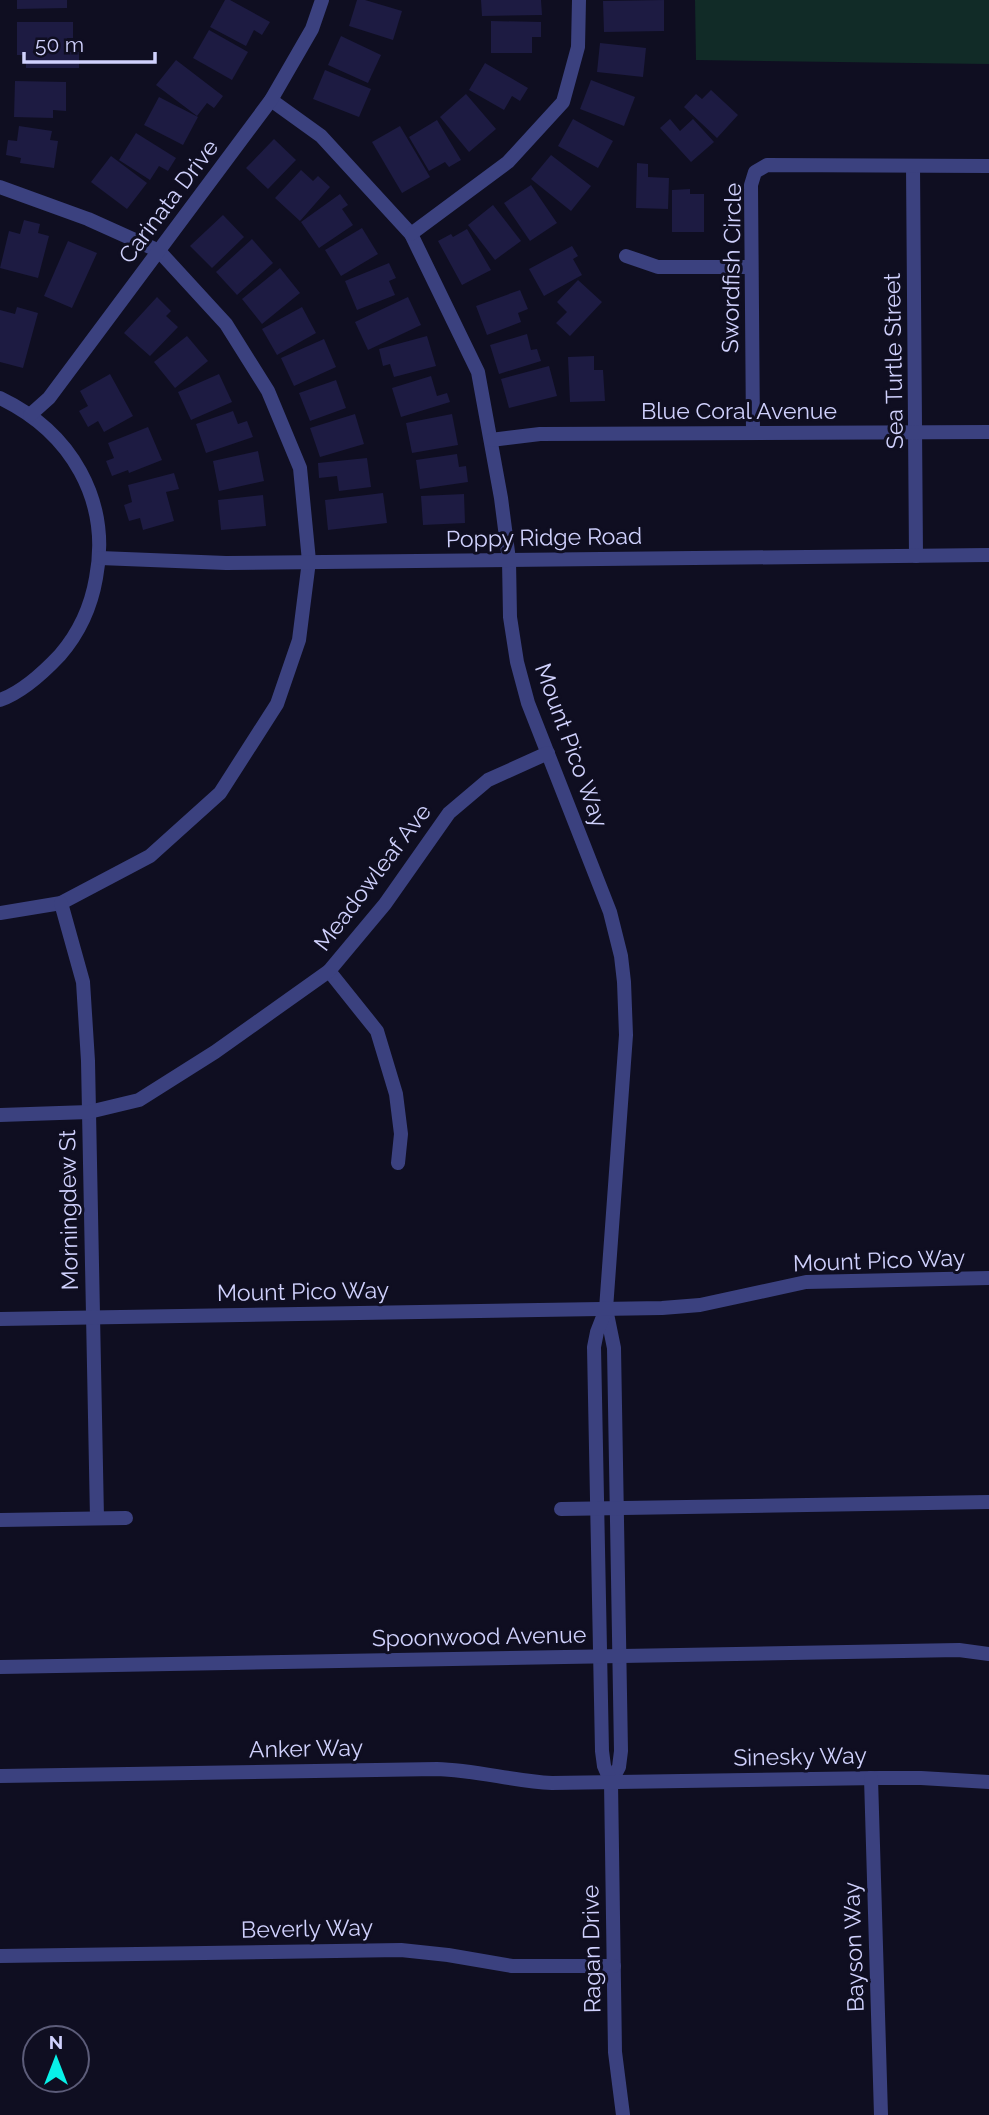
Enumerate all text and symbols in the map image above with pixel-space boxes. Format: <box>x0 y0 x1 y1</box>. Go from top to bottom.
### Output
scale bar <box>24 21 156 65</box>
text: 50 m <box>35 32 84 57</box>
street label: Carinata Drive <box>113 134 223 268</box>
street label: Swordfish Circle <box>716 183 746 353</box>
street label: Sea Turtle Street <box>878 272 908 449</box>
street label: Blue Coral Avenue <box>641 397 837 424</box>
street label: Poppy Ridge Road <box>446 522 642 552</box>
street label: Mount Pico Way <box>530 659 614 831</box>
street label: Meadowleaf Ave <box>308 798 436 956</box>
street label: Morningdew St <box>53 1129 83 1291</box>
street label: Mount Pico Way <box>792 1244 966 1276</box>
street label: Mount Pico Way <box>217 1276 389 1306</box>
street label: Spoonwood Avenue <box>372 1621 586 1651</box>
street label: Anker Way <box>249 1734 363 1762</box>
street label: Sinesky Way <box>733 1741 867 1771</box>
street label: Bayson Way <box>837 1881 869 2013</box>
street label: Ragan Drive <box>576 1885 606 2013</box>
street label: Beverly Way <box>241 1913 373 1943</box>
north arrow <box>21 2024 91 2094</box>
text: N <box>49 2031 63 2053</box>

